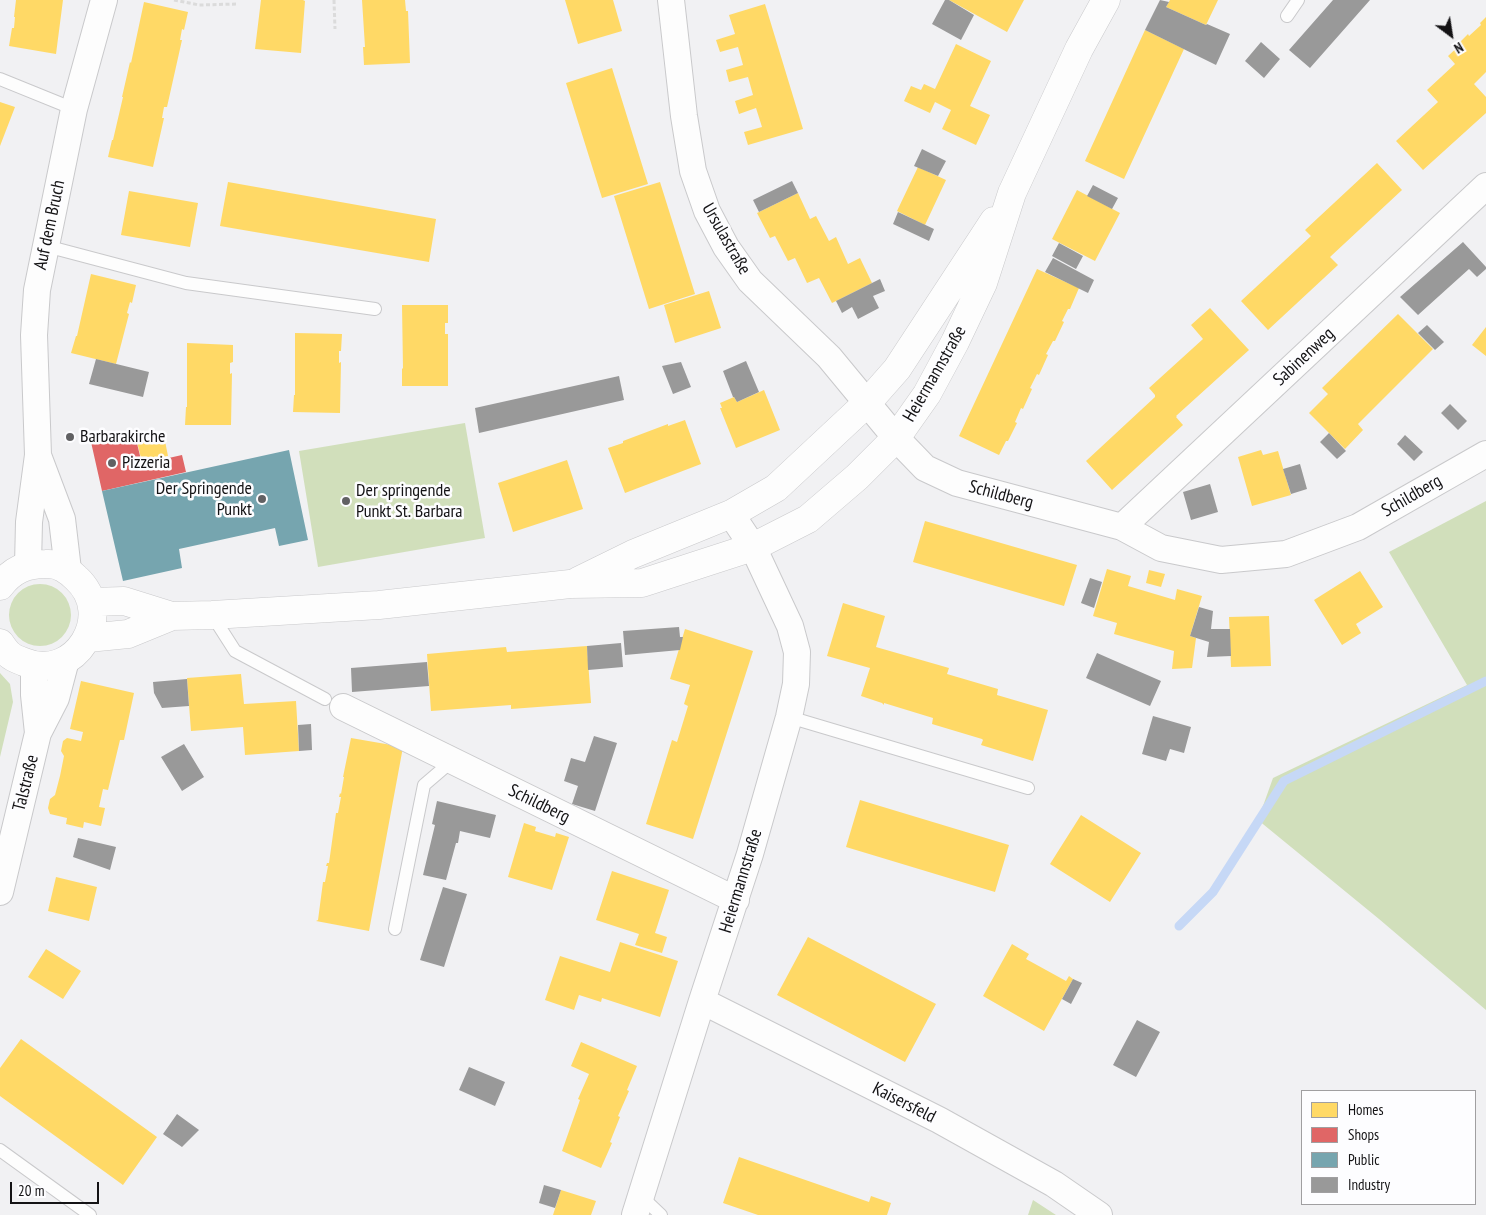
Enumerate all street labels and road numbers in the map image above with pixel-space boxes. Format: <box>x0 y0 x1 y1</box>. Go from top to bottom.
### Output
street label: Auf dem Bruch <box>30 178 70 272</box>
street label: Ursulastraße <box>697 199 755 279</box>
street label: Heiermannstraße <box>899 322 971 426</box>
street label: Sabinenweg <box>1269 323 1339 391</box>
street label: Schildberg <box>1378 470 1446 522</box>
street label: Schildberg <box>966 476 1036 514</box>
street label: Talstraße <box>9 753 43 813</box>
street label: Schildberg <box>505 780 573 828</box>
street label: Heiermannstraße <box>715 826 767 936</box>
street label: Kaisersfeld <box>869 1078 939 1128</box>

